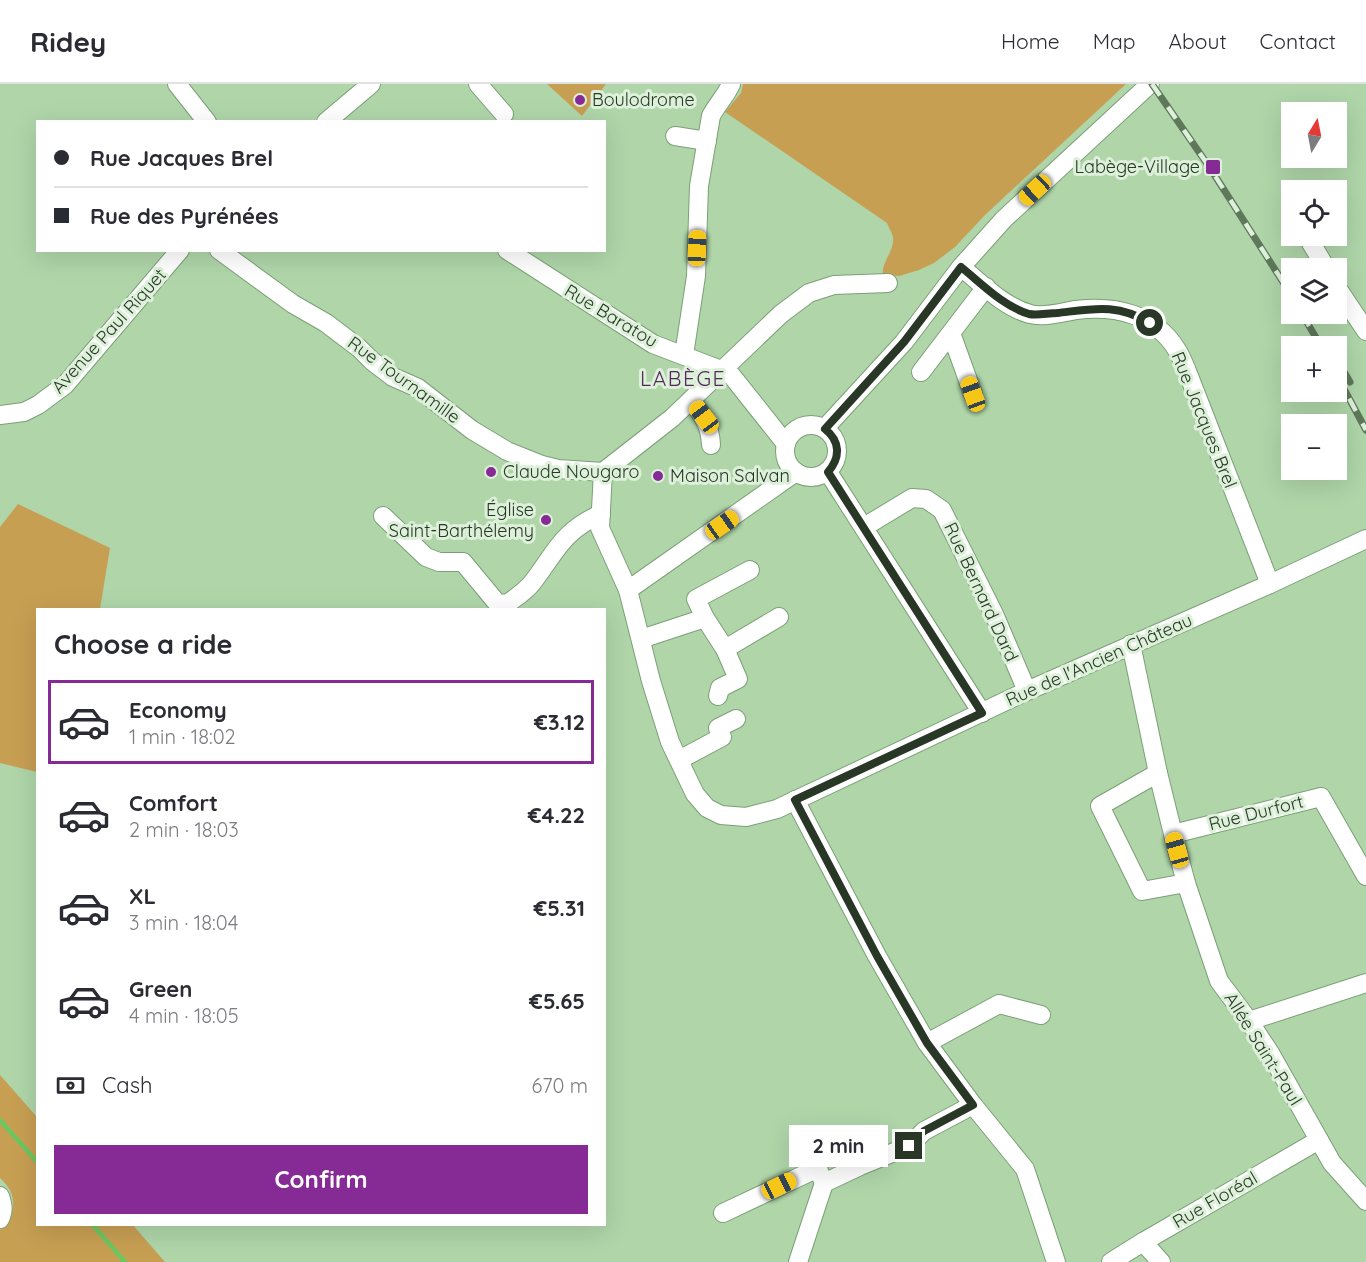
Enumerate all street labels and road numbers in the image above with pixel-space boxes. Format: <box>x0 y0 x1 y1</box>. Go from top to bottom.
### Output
street label: Avenue Paul Riquet <box>46 263 171 398</box>
street label: Rue Baratou <box>561 279 662 352</box>
street label: Rue Tournamille <box>343 331 465 428</box>
street label: Rue Jacques Brel <box>1167 348 1242 491</box>
street label: Rue Bernard Dard <box>939 519 1024 665</box>
street label: Rue de l'Ancien Château <box>1002 608 1196 711</box>
street label: Rue Durfort <box>1206 790 1306 835</box>
street label: Allée Saint-Paul <box>1219 988 1307 1110</box>
street label: Rue Floréal <box>1168 1166 1261 1233</box>

